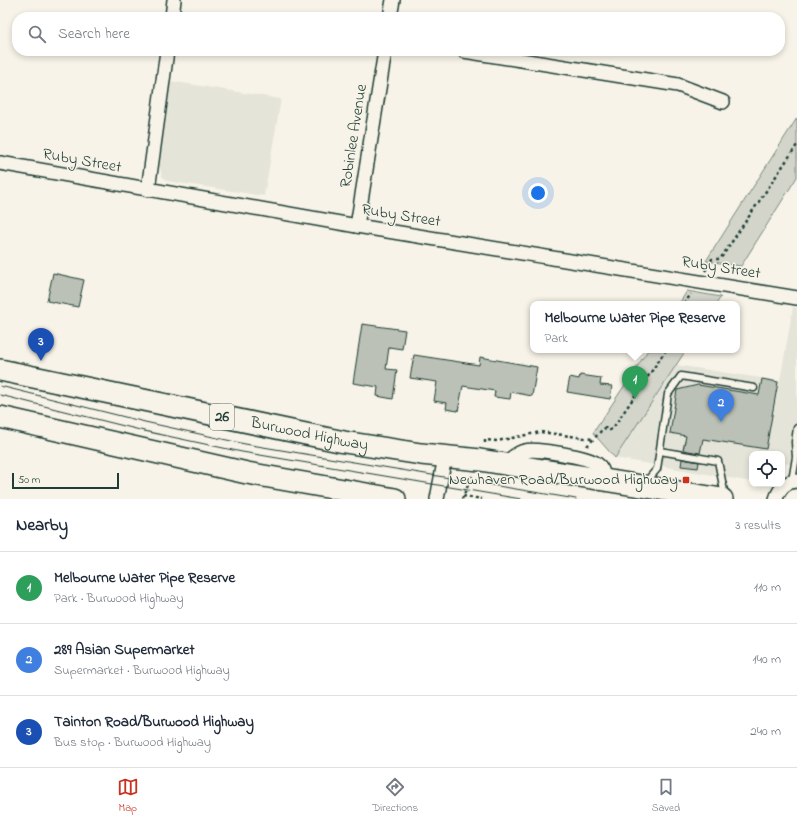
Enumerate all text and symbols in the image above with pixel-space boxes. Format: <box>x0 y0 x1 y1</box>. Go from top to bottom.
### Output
search box <box>12 12 785 56</box>
icon: search <box>26 23 48 45</box>
text: Search here <box>58 23 130 45</box>
street label: Robinlee Avenue <box>334 82 374 190</box>
street label: Ruby Street <box>41 142 124 180</box>
your location <box>528 183 548 203</box>
street label: Ruby Street <box>360 198 443 234</box>
street label: Ruby Street <box>680 250 763 286</box>
popup <box>530 301 740 353</box>
text: Melbourne Water Pipe Reserve <box>544 307 726 329</box>
pin: 3 <box>28 328 54 361</box>
text: Park <box>544 329 568 348</box>
pin: 1 <box>622 366 648 399</box>
pin: 2 <box>708 389 734 422</box>
road number: 26 <box>210 404 234 430</box>
street label: Burwood Highway <box>247 411 370 458</box>
map controls <box>749 451 785 487</box>
button: locate <box>749 451 785 487</box>
place label: Newhaven Road/Burwood Highway <box>449 468 678 492</box>
scale bar <box>12 471 119 490</box>
text: 50 m <box>18 472 40 488</box>
marker: Newhaven Road/Burwood Highway <box>681 475 691 485</box>
text: Nearby <box>16 513 68 538</box>
text: 3 results <box>735 516 781 535</box>
text: Melbourne Water Pipe Reserve <box>54 567 235 589</box>
text: 1 <box>27 578 31 597</box>
text: 110 m <box>754 578 781 597</box>
text: Park · Burwood Highway <box>54 589 184 608</box>
text: 289 Asian Supermarket <box>54 639 195 661</box>
text: 2 <box>26 650 32 669</box>
text: 140 m <box>753 650 781 669</box>
text: Supermarket · Burwood Highway <box>54 661 230 680</box>
text: Tainton Road/Burwood Highway <box>54 711 254 733</box>
text: 3 <box>26 722 32 741</box>
text: 240 m <box>750 722 781 741</box>
text: Bus stop · Burwood Highway <box>54 733 211 752</box>
tab: Map <box>117 776 139 816</box>
tab: Directions <box>372 776 418 816</box>
tab: Saved <box>652 776 680 816</box>

